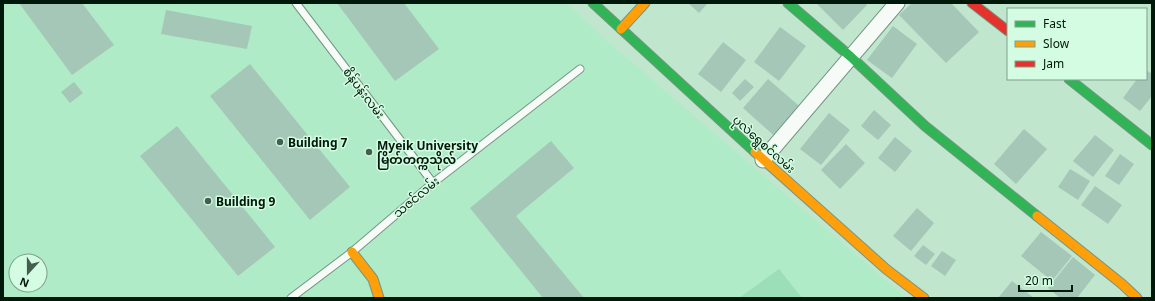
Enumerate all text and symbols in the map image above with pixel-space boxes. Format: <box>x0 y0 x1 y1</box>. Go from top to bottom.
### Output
legend <box>1007 8 1147 80</box>
text: Fast <box>1043 15 1067 32</box>
text: Slow <box>1043 35 1070 52</box>
text: Jam <box>1042 55 1064 72</box>
street label: စိန်ပန်းလမ်း <box>338 64 389 123</box>
street label: ပုလဲရွေစင်လမ်း <box>728 111 799 178</box>
place label: Building 7 <box>288 134 348 151</box>
marker: Building 7 <box>275 137 285 147</box>
place label: Myeik University မြိတ်တက္ကသိုလ် <box>377 137 478 171</box>
marker: Myeik University မြိတ်တက္ကသိုလ် <box>364 147 374 157</box>
street label: သဇင်လမ်း <box>389 173 443 221</box>
place label: Building 9 <box>216 193 276 210</box>
marker: Building 9 <box>203 196 213 206</box>
north arrow <box>8 253 48 293</box>
scale bar <box>1019 267 1072 293</box>
text: 20 m <box>1025 272 1053 289</box>
text: N <box>17 274 31 291</box>

